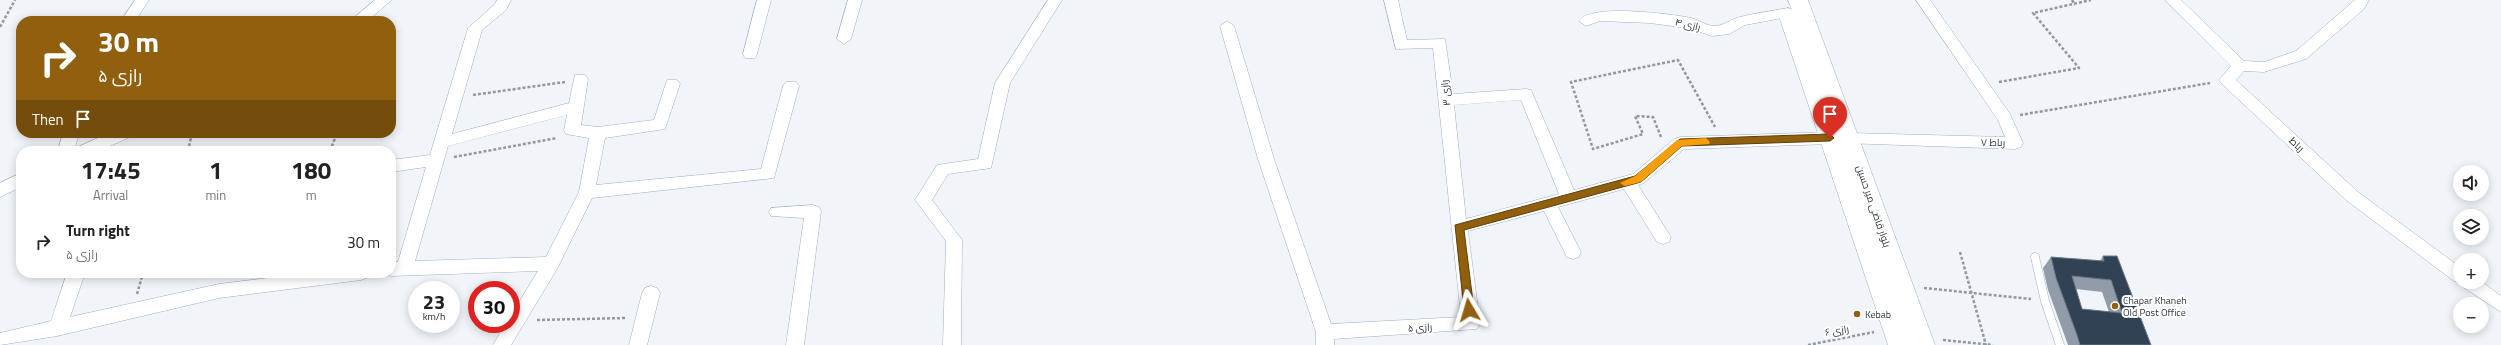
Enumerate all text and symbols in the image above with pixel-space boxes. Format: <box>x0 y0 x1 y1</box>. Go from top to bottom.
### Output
street label: رازی ۴ <box>1674 14 1702 35</box>
text: 30 m <box>98 20 159 63</box>
icon: right <box>32 32 84 84</box>
text: رازی ۵ <box>98 62 142 89</box>
street label: رازی ۳ <box>1437 79 1454 107</box>
pin <box>1813 97 1847 138</box>
icon: arrive <box>1819 103 1841 125</box>
text: Then <box>32 108 64 131</box>
icon: arrive <box>72 108 94 130</box>
street label: رباط <box>2286 133 2308 155</box>
street label: رباط ۷ <box>1981 135 2005 150</box>
text: 17:45 <box>81 152 141 188</box>
text: 1 <box>209 152 223 188</box>
text: 180 <box>291 152 331 188</box>
street label: بلوار قاضی میر حسین <box>1852 163 1895 249</box>
map controls <box>2453 165 2489 333</box>
button: sound <box>2453 165 2489 201</box>
text: Arrival <box>93 185 128 205</box>
text: min <box>205 185 226 205</box>
text: m <box>306 185 317 205</box>
button: layers <box>2453 209 2489 245</box>
text: Turn right <box>66 219 130 242</box>
icon: right <box>32 231 54 253</box>
text: 30 m <box>347 231 380 254</box>
text: رازی ۵ <box>66 244 98 264</box>
button: + <box>2453 253 2489 289</box>
speed limit sign: 30 <box>468 281 520 333</box>
text: 23 <box>423 286 445 317</box>
position arrow <box>1448 289 1490 331</box>
place label: Chapar Khaneh Old Post Office <box>2123 293 2187 320</box>
button: − <box>2453 297 2489 333</box>
marker: Chapar Khaneh Old Post Office <box>2110 301 2120 311</box>
place label: Kebab <box>1865 307 1891 322</box>
text: km/h <box>423 309 445 324</box>
marker: Kebab <box>1852 309 1862 319</box>
street label: رازی ۵ <box>1407 319 1433 336</box>
street label: رازی ۶ <box>1824 321 1850 340</box>

